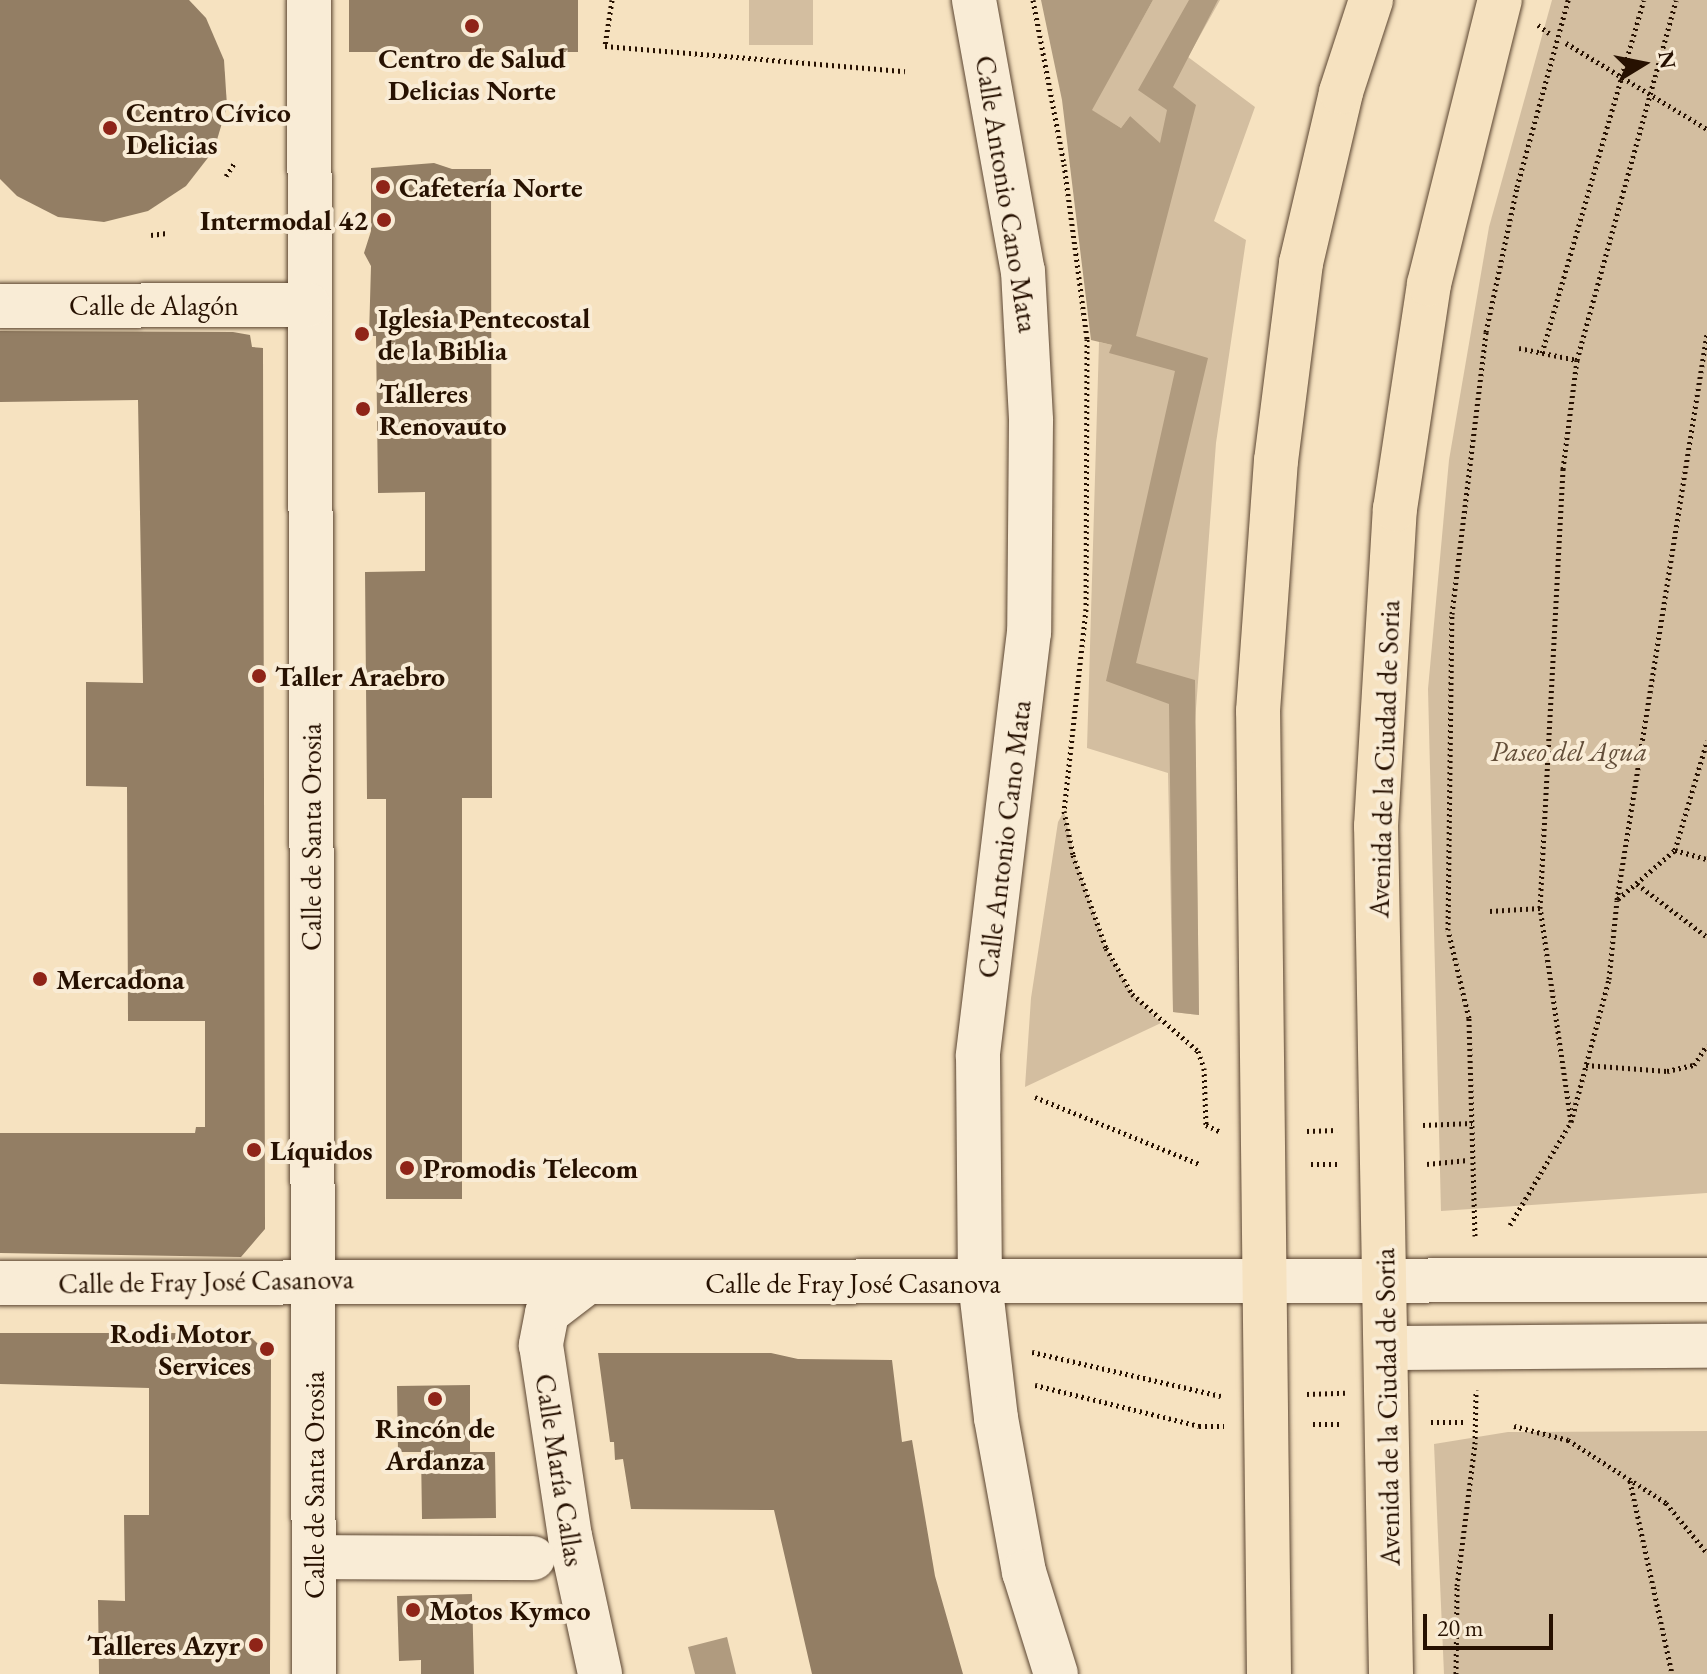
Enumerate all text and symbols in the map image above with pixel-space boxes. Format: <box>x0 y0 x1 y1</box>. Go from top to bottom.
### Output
marker: Centro de Salud Delicias Norte <box>461 15 483 37</box>
north arrow <box>1603 24 1683 104</box>
place label: Centro de Salud Delicias Norte <box>378 41 566 107</box>
text: N <box>1651 48 1683 71</box>
street label: Calle Antonio Cano Mata <box>969 53 1045 335</box>
place label: Centro Cívico Delicias <box>126 95 291 161</box>
marker: Centro Cívico Delicias <box>101 119 119 137</box>
place label: Cafetería Norte <box>399 170 583 204</box>
marker: Cafetería Norte <box>374 178 392 196</box>
place label: Intermodal 42 <box>200 203 368 237</box>
marker: Intermodal 42 <box>375 211 393 229</box>
street label: Calle de Alagón <box>69 288 239 322</box>
place label: Iglesia Pentecostal de la Biblia <box>378 301 590 367</box>
marker: Iglesia Pentecostal de la Biblia <box>353 325 371 343</box>
place label: Talleres Renovauto <box>379 376 507 442</box>
marker: Talleres Renovauto <box>354 400 372 418</box>
street label: Avenida de la Ciudad de Soria <box>1362 599 1406 919</box>
place label: Taller Araebro <box>275 659 445 693</box>
marker: Taller Araebro <box>250 667 268 685</box>
street label: Calle Antonio Cano Mata <box>970 698 1038 980</box>
street label: Calle de Santa Orosia <box>294 723 328 951</box>
park label: Paseo del Agua <box>1491 734 1647 768</box>
place label: Mercadona <box>56 962 185 996</box>
marker: Mercadona <box>31 970 49 988</box>
place label: Líquidos <box>270 1133 373 1167</box>
marker: Líquidos <box>245 1141 263 1159</box>
place label: Promodis Telecom <box>423 1151 638 1185</box>
marker: Promodis Telecom <box>398 1159 416 1177</box>
street label: Avenida de la Ciudad de Soria <box>1367 1248 1407 1566</box>
street label: Calle de Fray José Casanova <box>58 1262 354 1300</box>
street label: Calle de Fray José Casanova <box>705 1266 1001 1300</box>
place label: Rodi Motor Services <box>110 1316 251 1382</box>
marker: Rodi Motor Services <box>258 1340 276 1358</box>
street label: Calle de Santa Orosia <box>297 1371 331 1599</box>
street label: Calle María Callas <box>528 1371 592 1569</box>
marker: Rincón de Ardanza <box>426 1390 444 1408</box>
place label: Rincón de Ardanza <box>375 1411 495 1477</box>
place label: Motos Kymco <box>429 1593 591 1627</box>
scale bar <box>1427 1598 1557 1648</box>
marker: Motos Kymco <box>404 1601 422 1619</box>
text: 20 m <box>1437 1612 1484 1643</box>
place label: Talleres Azyr <box>87 1628 240 1662</box>
marker: Talleres Azyr <box>247 1636 265 1654</box>

